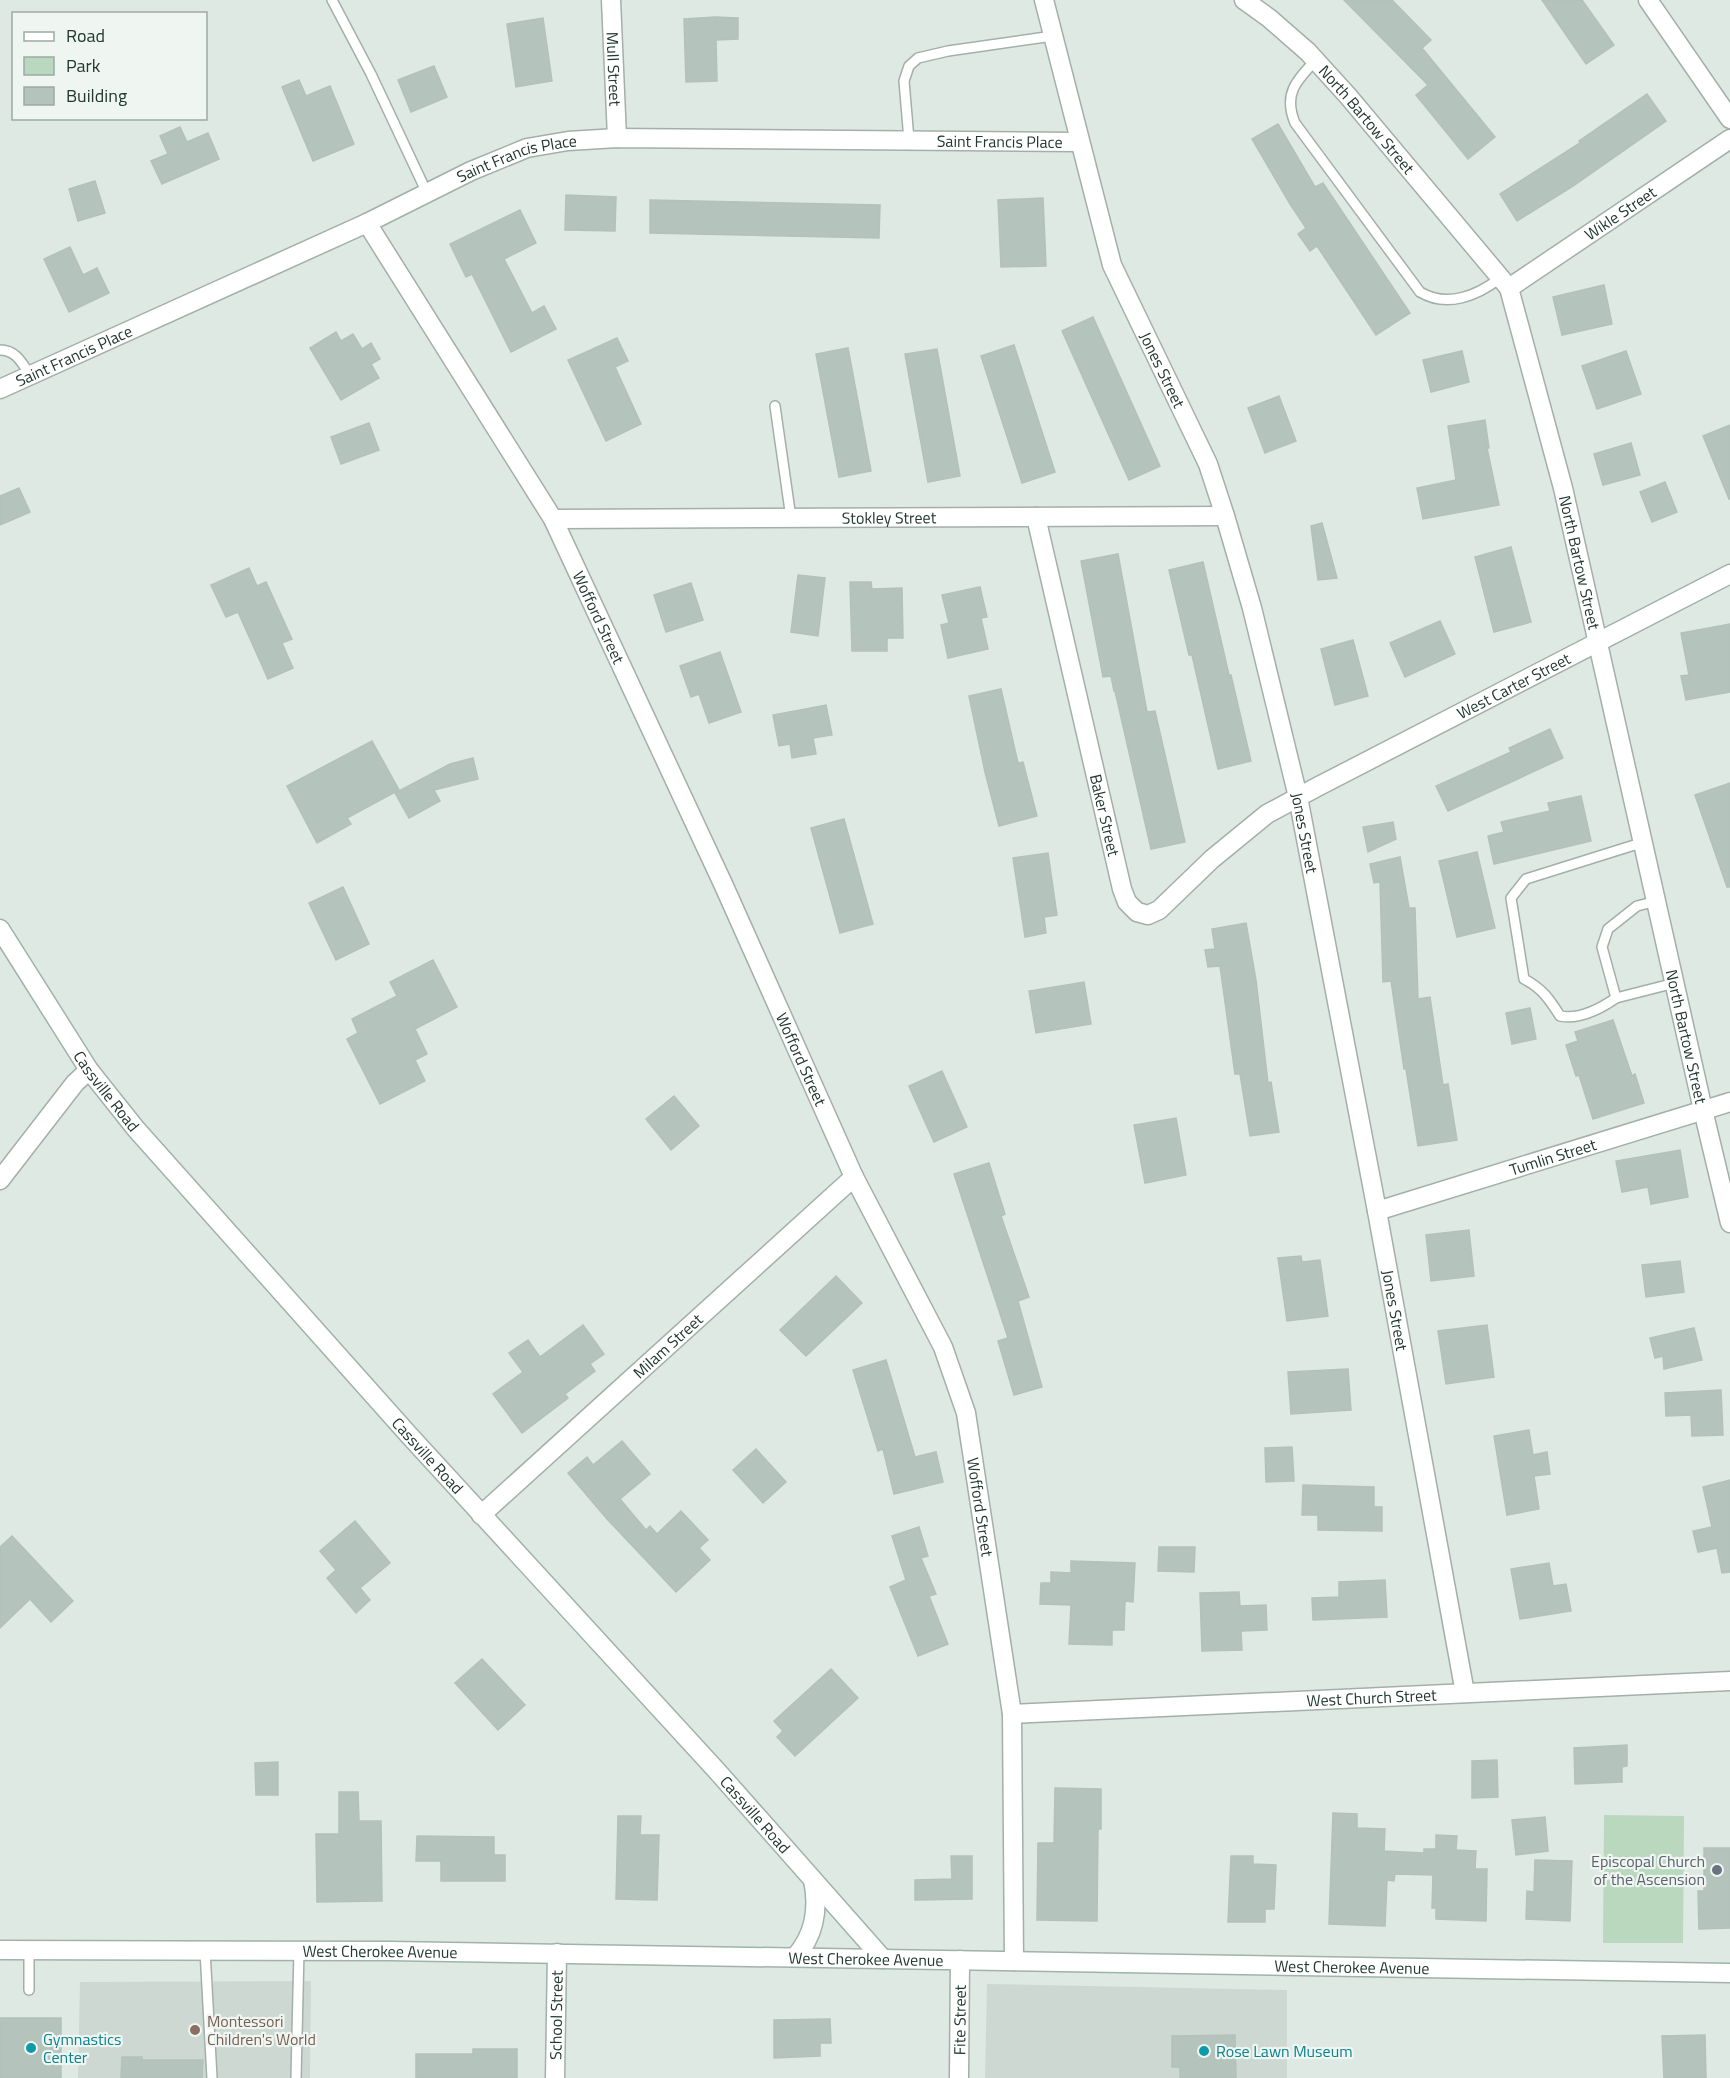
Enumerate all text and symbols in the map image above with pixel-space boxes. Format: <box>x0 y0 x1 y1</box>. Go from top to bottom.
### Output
legend <box>12 12 207 120</box>
text: Road <box>66 22 105 49</box>
street label: Mull Street <box>600 31 628 107</box>
text: Park <box>66 52 101 79</box>
street label: North Bartow Street <box>1313 59 1421 179</box>
text: Building <box>66 82 127 109</box>
street label: Saint Francis Place <box>452 128 577 188</box>
street label: Saint Francis Place <box>937 129 1063 154</box>
street label: Wikle Street <box>1579 180 1661 246</box>
street label: Saint Francis Place <box>11 319 136 392</box>
street label: Jones Street <box>1134 328 1191 412</box>
street label: North Bartow Street <box>1553 493 1607 632</box>
street label: Stokley Street <box>842 505 937 530</box>
street label: Wofford Street <box>567 567 631 668</box>
street label: West Carter Street <box>1453 646 1575 725</box>
street label: Baker Street <box>1084 772 1126 859</box>
street label: Jones Street <box>1285 790 1324 876</box>
street label: North Bartow Street <box>1660 967 1713 1106</box>
street label: Wofford Street <box>770 1009 833 1110</box>
street label: Cassville Road <box>68 1046 145 1137</box>
street label: Tumlin Street <box>1506 1132 1600 1181</box>
street label: Jones Street <box>1376 1268 1414 1353</box>
street label: Milam Street <box>627 1307 708 1384</box>
street label: Cassville Road <box>386 1412 469 1499</box>
street label: Wofford Street <box>961 1456 1000 1558</box>
street label: West Church Street <box>1306 1682 1438 1712</box>
street label: Cassville Road <box>714 1770 796 1859</box>
place label: Episcopal Church of the Ascension <box>1591 1849 1705 1891</box>
marker: Episcopal Church of the Ascension <box>1710 1863 1724 1877</box>
street label: West Cherokee Avenue <box>302 1939 458 1964</box>
street label: West Cherokee Avenue <box>788 1946 944 1972</box>
street label: West Cherokee Avenue <box>1274 1954 1430 1980</box>
street label: School Street <box>543 1970 569 2060</box>
street label: Fite Street <box>947 1984 972 2055</box>
place label: Montessori Children's World <box>207 2009 316 2051</box>
marker: Montessori Children's World <box>188 2023 202 2037</box>
place label: Gymnastics Center <box>43 2027 121 2069</box>
place label: Rose Lawn Museum <box>1216 2039 1353 2063</box>
marker: Gymnastics Center <box>24 2041 38 2055</box>
marker: Rose Lawn Museum <box>1197 2044 1211 2058</box>

